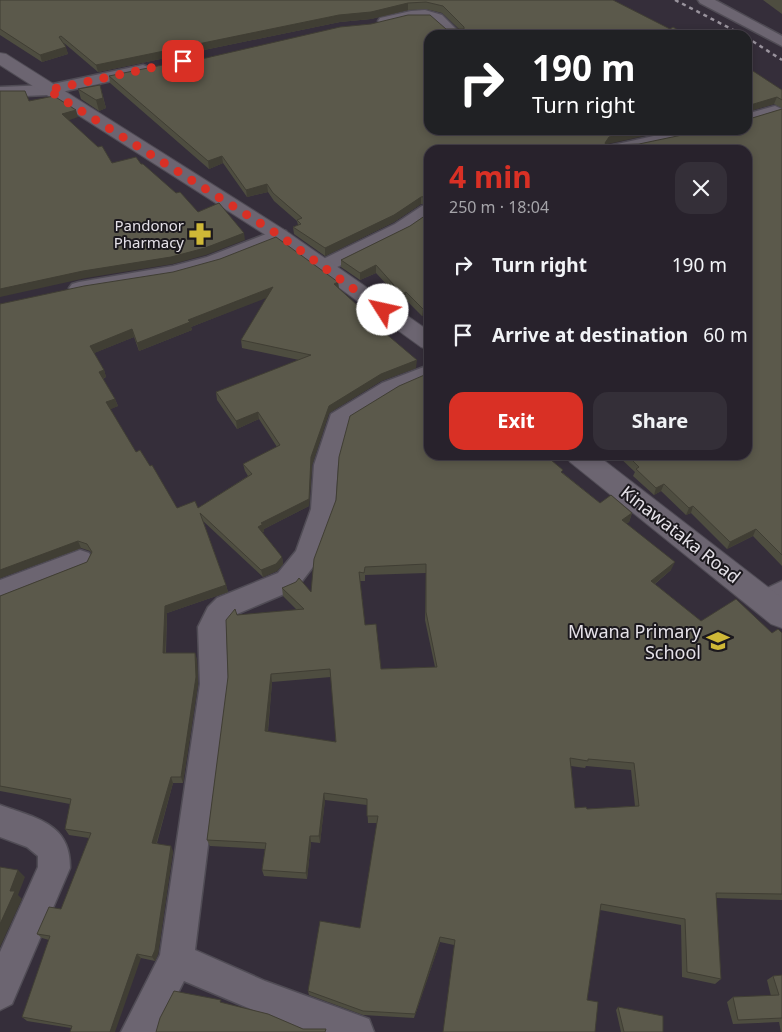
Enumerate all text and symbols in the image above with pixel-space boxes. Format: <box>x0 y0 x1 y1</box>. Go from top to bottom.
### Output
pin <box>162 40 204 82</box>
text: 190 m <box>532 44 635 91</box>
icon: arrive <box>169 47 197 75</box>
icon: right <box>449 50 514 115</box>
text: Turn right <box>532 89 635 119</box>
text: 4 min <box>449 156 532 197</box>
button: close <box>675 162 727 214</box>
text: 250 m · 18:04 <box>449 196 549 218</box>
place label: Pandonor Pharmacy <box>114 215 184 252</box>
pharmacy icon: Pandonor Pharmacy <box>187 221 213 247</box>
icon: right <box>449 251 477 279</box>
text: Turn right <box>492 252 587 278</box>
text: 190 m <box>672 252 727 278</box>
position arrow <box>356 283 408 335</box>
icon: arrive <box>449 321 477 349</box>
text: Arrive at destination <box>492 322 688 348</box>
text: 60 m <box>703 322 748 348</box>
button: Exit <box>449 392 583 450</box>
button: Share <box>593 392 727 450</box>
street label: Kinawataka Road <box>616 480 746 588</box>
place label: Mwana Primary School <box>568 619 702 664</box>
school or university icon: Mwana Primary School <box>705 628 731 654</box>

